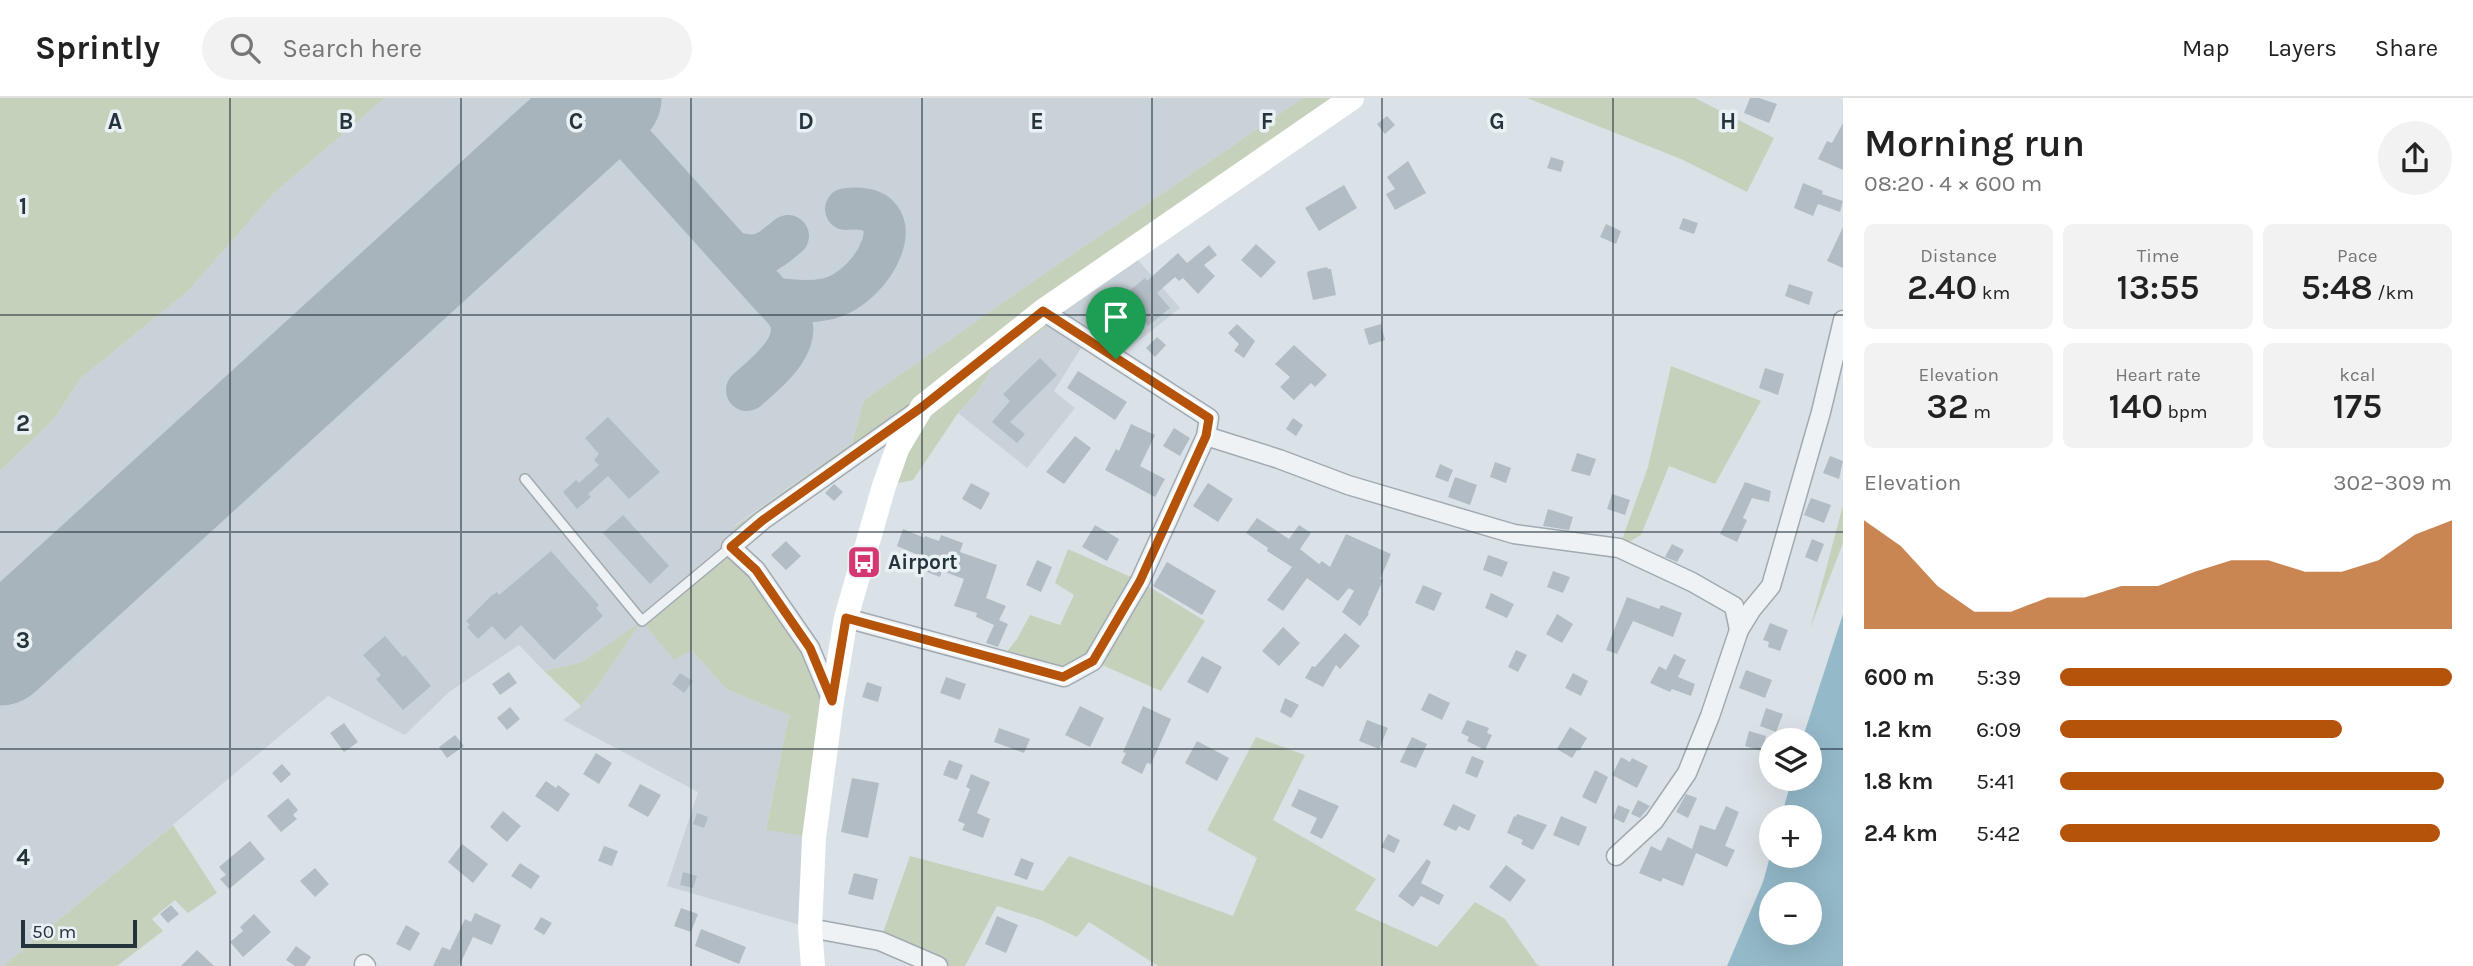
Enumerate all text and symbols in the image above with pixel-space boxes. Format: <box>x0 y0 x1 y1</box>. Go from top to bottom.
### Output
search box <box>202 17 692 80</box>
text: Sprintly <box>35 29 160 67</box>
icon: search <box>226 29 264 67</box>
text: Search here <box>282 33 422 64</box>
text: Map <box>2182 34 2230 62</box>
text: Layers <box>2268 34 2337 62</box>
text: Share <box>2375 34 2438 62</box>
text: A <box>108 108 122 135</box>
text: B <box>339 108 353 135</box>
text: C <box>569 108 583 135</box>
text: D <box>798 108 814 135</box>
text: E <box>1030 108 1044 135</box>
text: F <box>1261 108 1273 135</box>
text: G <box>1489 108 1505 135</box>
text: H <box>1720 108 1736 135</box>
text: Morning run <box>1864 121 2085 166</box>
button: share <box>2378 121 2452 195</box>
text: 08:20 · 4 × 600 m <box>1864 170 2042 197</box>
text: 1 <box>19 193 27 220</box>
text: Distance <box>1920 245 1997 267</box>
text: Time <box>2137 245 2179 267</box>
text: Pace <box>2337 245 2378 267</box>
text: 2.40 <box>1907 267 1977 308</box>
text: 13:55 <box>2116 267 2200 308</box>
text: 5:48 <box>2301 267 2373 308</box>
text: km <box>1977 282 2010 304</box>
text: /km <box>2373 282 2414 304</box>
pin <box>1086 287 1146 359</box>
icon: arrive <box>1097 298 1135 336</box>
text: Elevation <box>1918 364 1999 386</box>
text: Heart rate <box>2115 364 2201 386</box>
text: kcal <box>2339 364 2375 386</box>
text: 32 <box>1926 386 1969 427</box>
text: 140 <box>2108 386 2163 427</box>
text: 175 <box>2333 386 2382 427</box>
text: m <box>1969 401 1991 423</box>
text: bpm <box>2163 401 2208 423</box>
text: 2 <box>16 410 30 437</box>
text: Elevation <box>1864 469 1961 496</box>
text: 302–309 m <box>2333 469 2452 496</box>
bus stop icon: Airport <box>845 543 883 581</box>
place label: Airport <box>888 550 958 574</box>
text: 3 <box>16 627 30 654</box>
text: 600 m <box>1864 664 1935 691</box>
text: 5:39 <box>1976 664 2021 691</box>
text: 1.2 km <box>1864 716 1932 743</box>
text: 6:09 <box>1976 716 2021 743</box>
map controls <box>1759 728 1822 945</box>
button: layers <box>1759 728 1822 791</box>
text: 1.8 km <box>1864 768 1933 795</box>
text: 5:41 <box>1976 768 2015 795</box>
button: + <box>1759 805 1822 868</box>
text: 2.4 km <box>1864 820 1938 847</box>
text: 5:42 <box>1976 820 2020 847</box>
text: 4 <box>16 844 30 871</box>
button: − <box>1759 882 1822 945</box>
scale bar <box>21 917 136 949</box>
text: 50 m <box>32 921 76 943</box>

